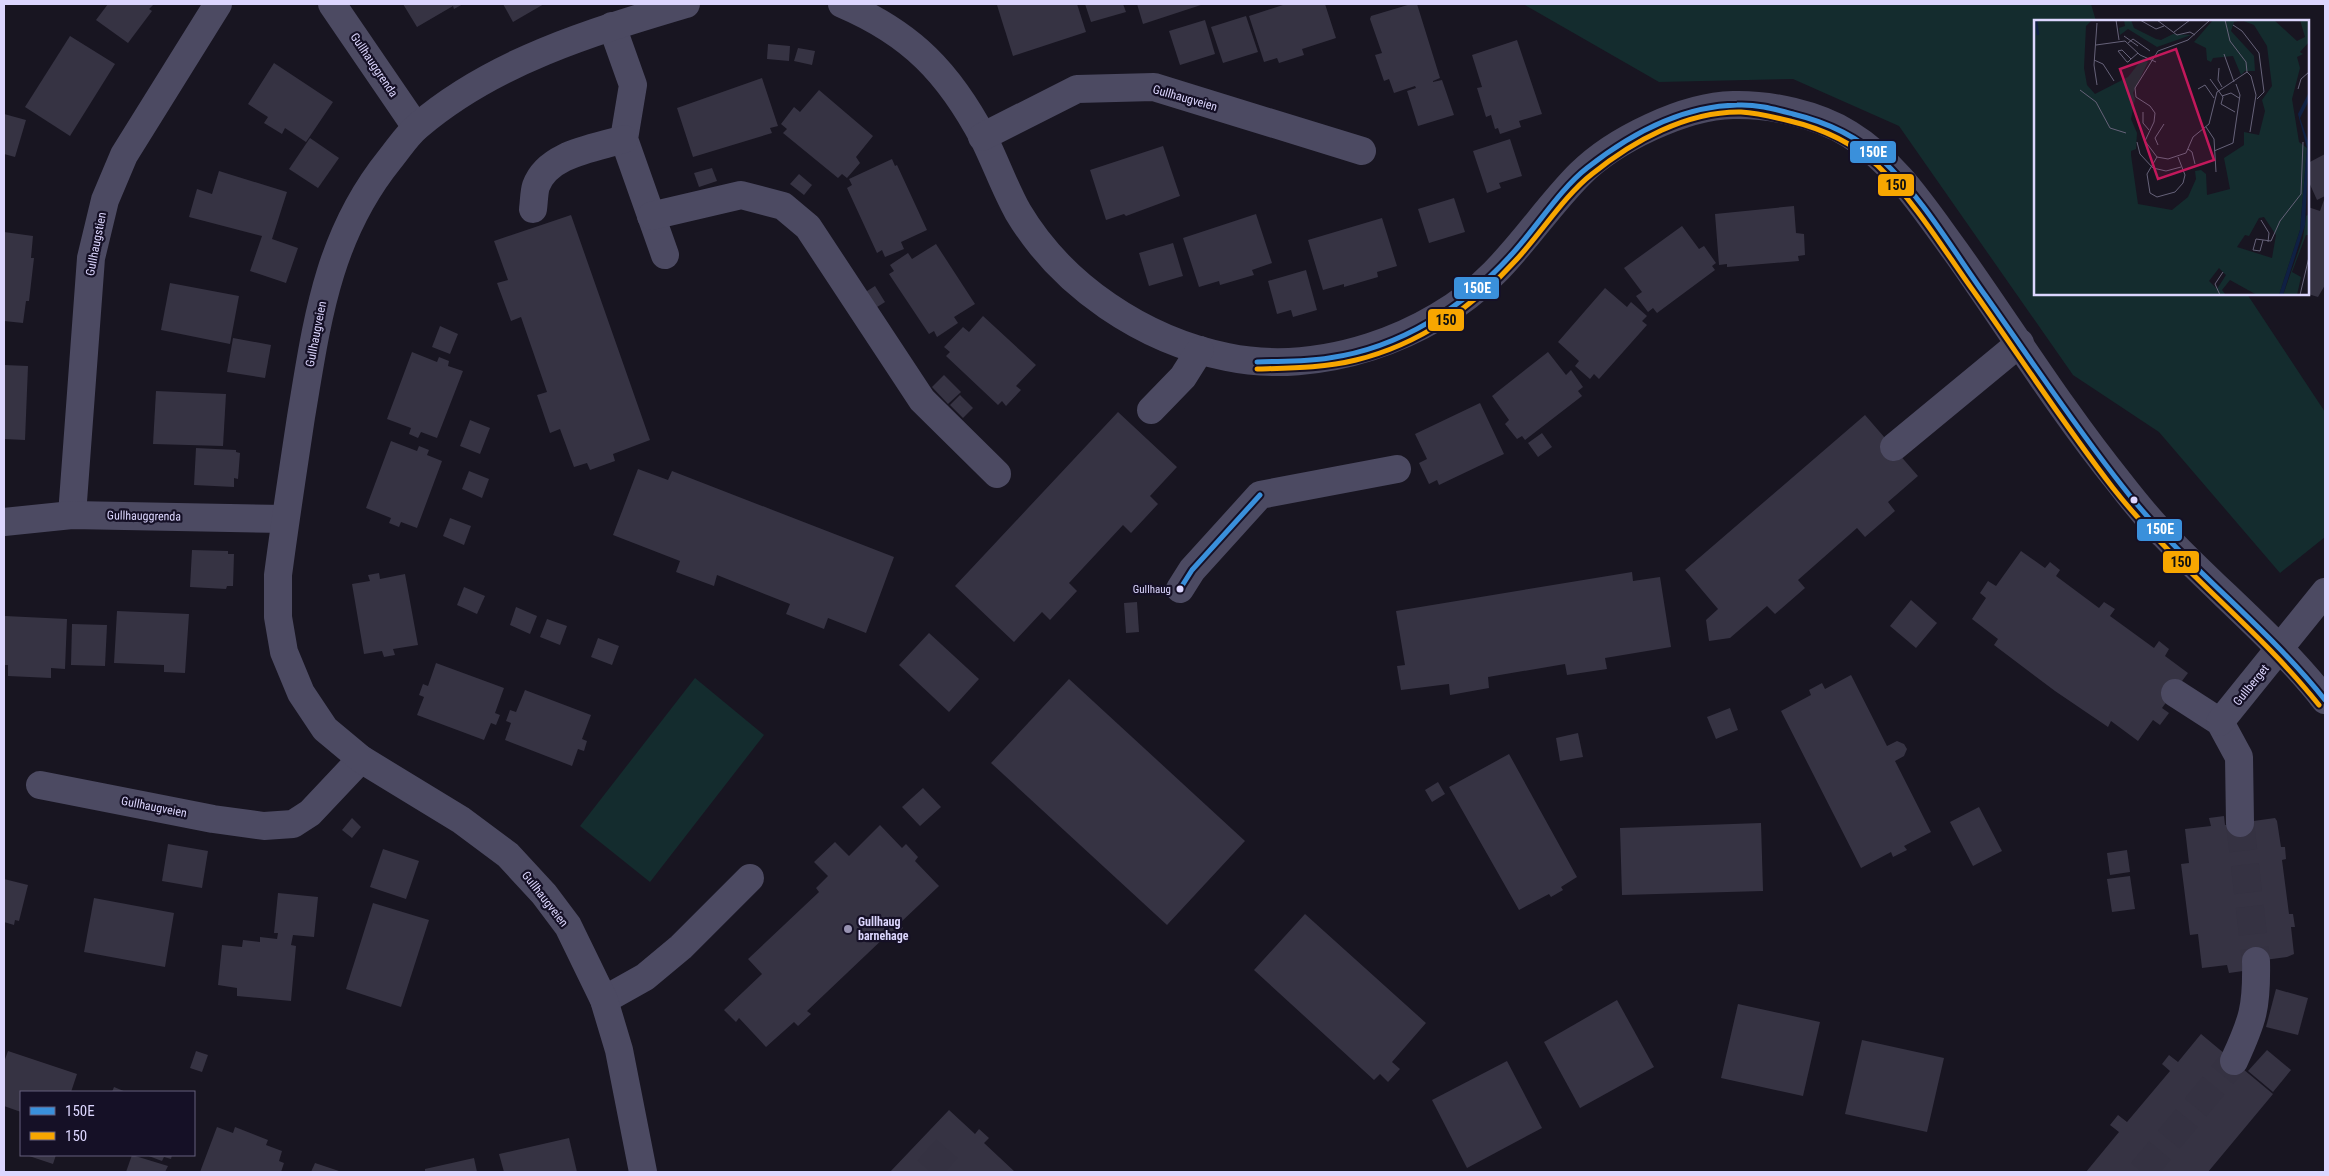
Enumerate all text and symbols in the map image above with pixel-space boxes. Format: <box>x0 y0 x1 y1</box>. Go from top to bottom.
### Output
inset map <box>2034 20 2309 295</box>
street label: Gullhauggrenda <box>347 30 401 100</box>
street label: Gullhaugveien <box>1151 82 1219 114</box>
line badge: 150E <box>1849 140 1897 164</box>
text: 150E <box>1859 144 1887 160</box>
line badge: 150 <box>1877 173 1915 197</box>
text: 150 <box>1885 177 1907 193</box>
street label: Gullhaugstien <box>83 211 109 277</box>
line badge: 150E <box>1453 276 1500 300</box>
text: 150E <box>1463 280 1491 296</box>
street label: Gullhaugveien <box>303 300 329 368</box>
line badge: 150 <box>1427 308 1465 332</box>
text: 150 <box>1435 312 1457 328</box>
unlabelled marker <box>2129 495 2139 505</box>
street label: Gullhauggrenda <box>107 508 181 524</box>
line badge: 150E <box>2136 518 2183 542</box>
text: 150E <box>2146 521 2174 537</box>
line badge: 150 <box>2162 550 2200 574</box>
text: 150 <box>2170 554 2192 570</box>
place label: Gullhaug <box>1133 583 1171 596</box>
marker: Gullhaug <box>1175 584 1185 594</box>
street label: Gullberget <box>2230 661 2272 708</box>
street label: Gullhaugveien <box>120 794 188 820</box>
street label: Gullhaugveien <box>519 868 571 930</box>
place label: Gullhaug barnehage <box>858 915 909 943</box>
marker: Gullhaug barnehage <box>842 923 854 935</box>
legend <box>20 1091 195 1156</box>
text: 150E <box>65 1102 95 1120</box>
text: 150 <box>65 1127 87 1145</box>

